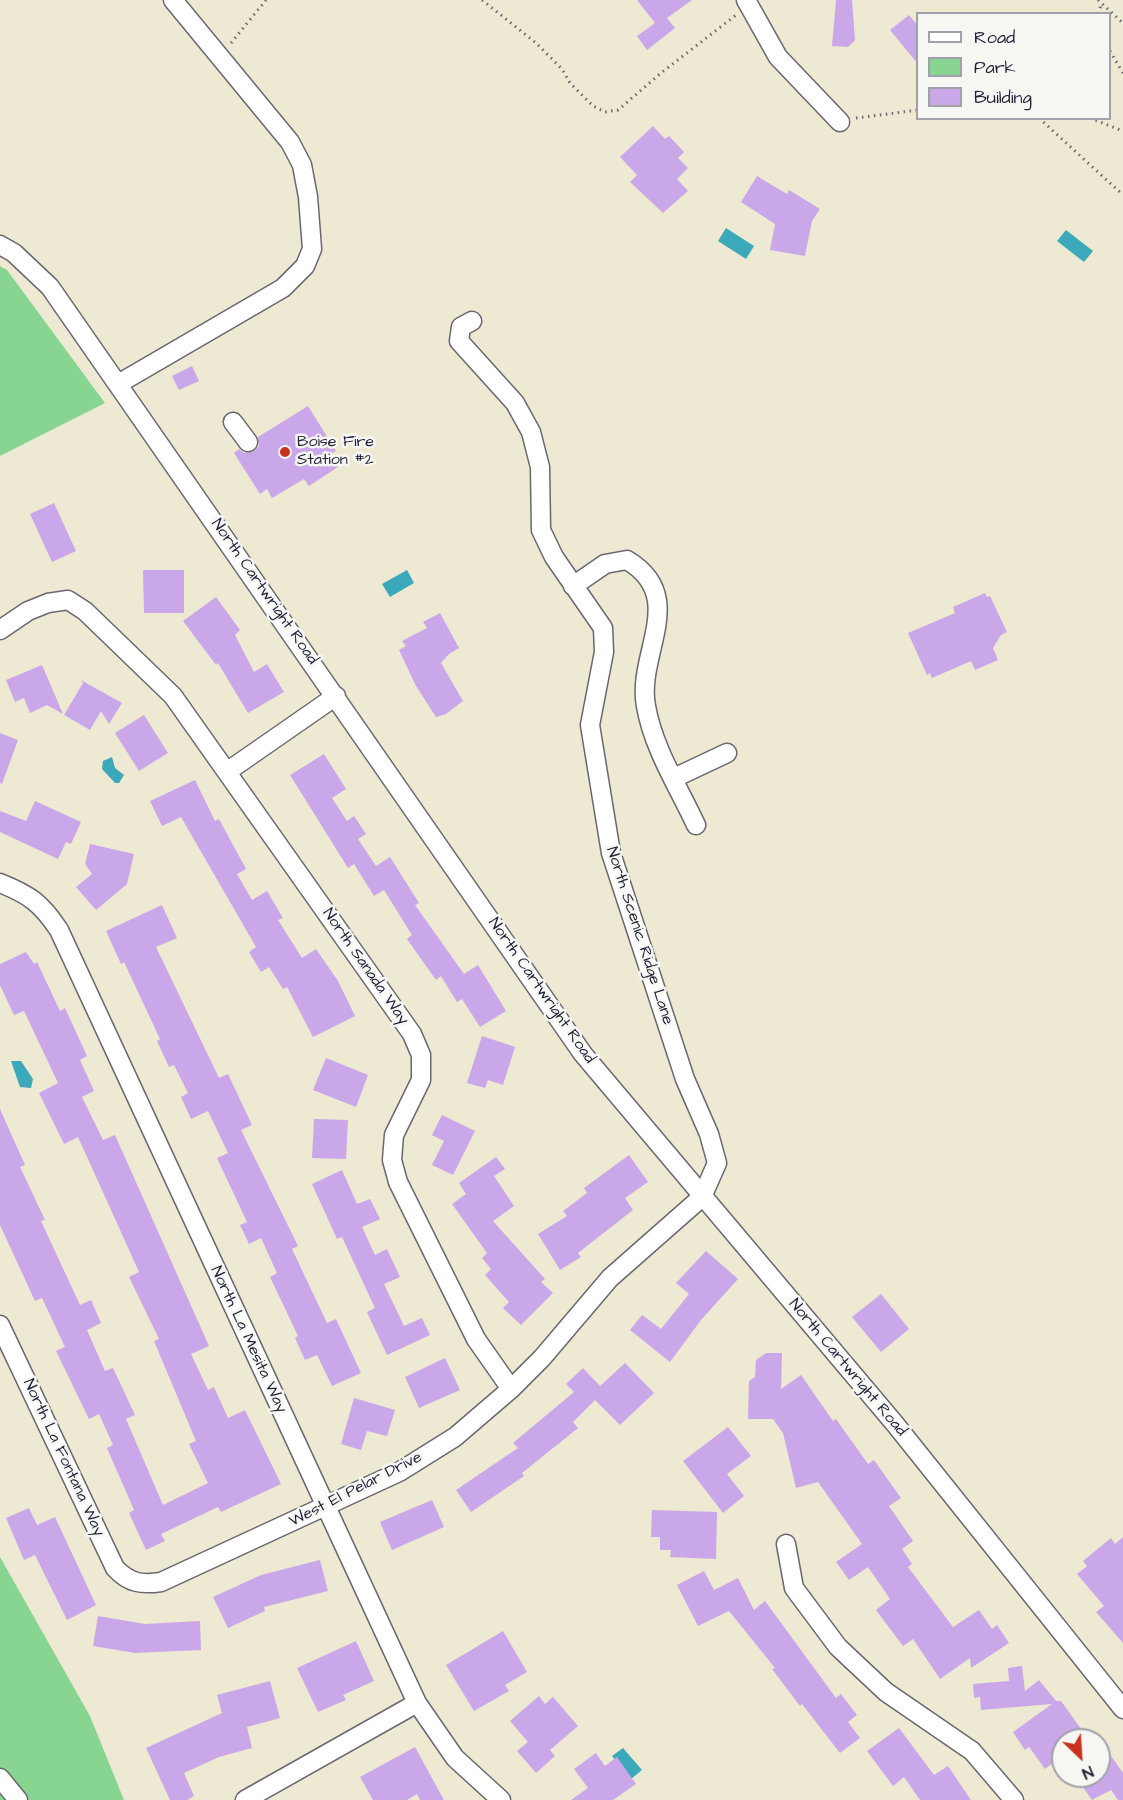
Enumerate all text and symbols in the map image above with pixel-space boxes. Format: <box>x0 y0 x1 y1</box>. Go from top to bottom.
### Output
legend <box>916 12 1111 120</box>
text: Road <box>974 25 1015 50</box>
text: Park <box>974 55 1016 80</box>
text: Building <box>974 85 1032 110</box>
place label: Boise Fire Station #2 <box>297 433 374 471</box>
marker: Boise Fire Station #2 <box>278 445 292 459</box>
street label: North Cartwright Road <box>206 515 322 669</box>
street label: North Scenic Ridge Lane <box>601 845 677 1027</box>
street label: North Sanada Way <box>318 905 412 1029</box>
street label: North Cartwright Road <box>483 914 599 1068</box>
street label: North La Mesita Way <box>206 1264 290 1416</box>
street label: North Cartwright Road <box>784 1295 910 1441</box>
street label: North La Fontana Way <box>18 1376 108 1540</box>
street label: West El Pelar Drive <box>286 1448 426 1532</box>
north arrow <box>1051 1728 1111 1788</box>
text: N <box>1079 1760 1097 1785</box>

